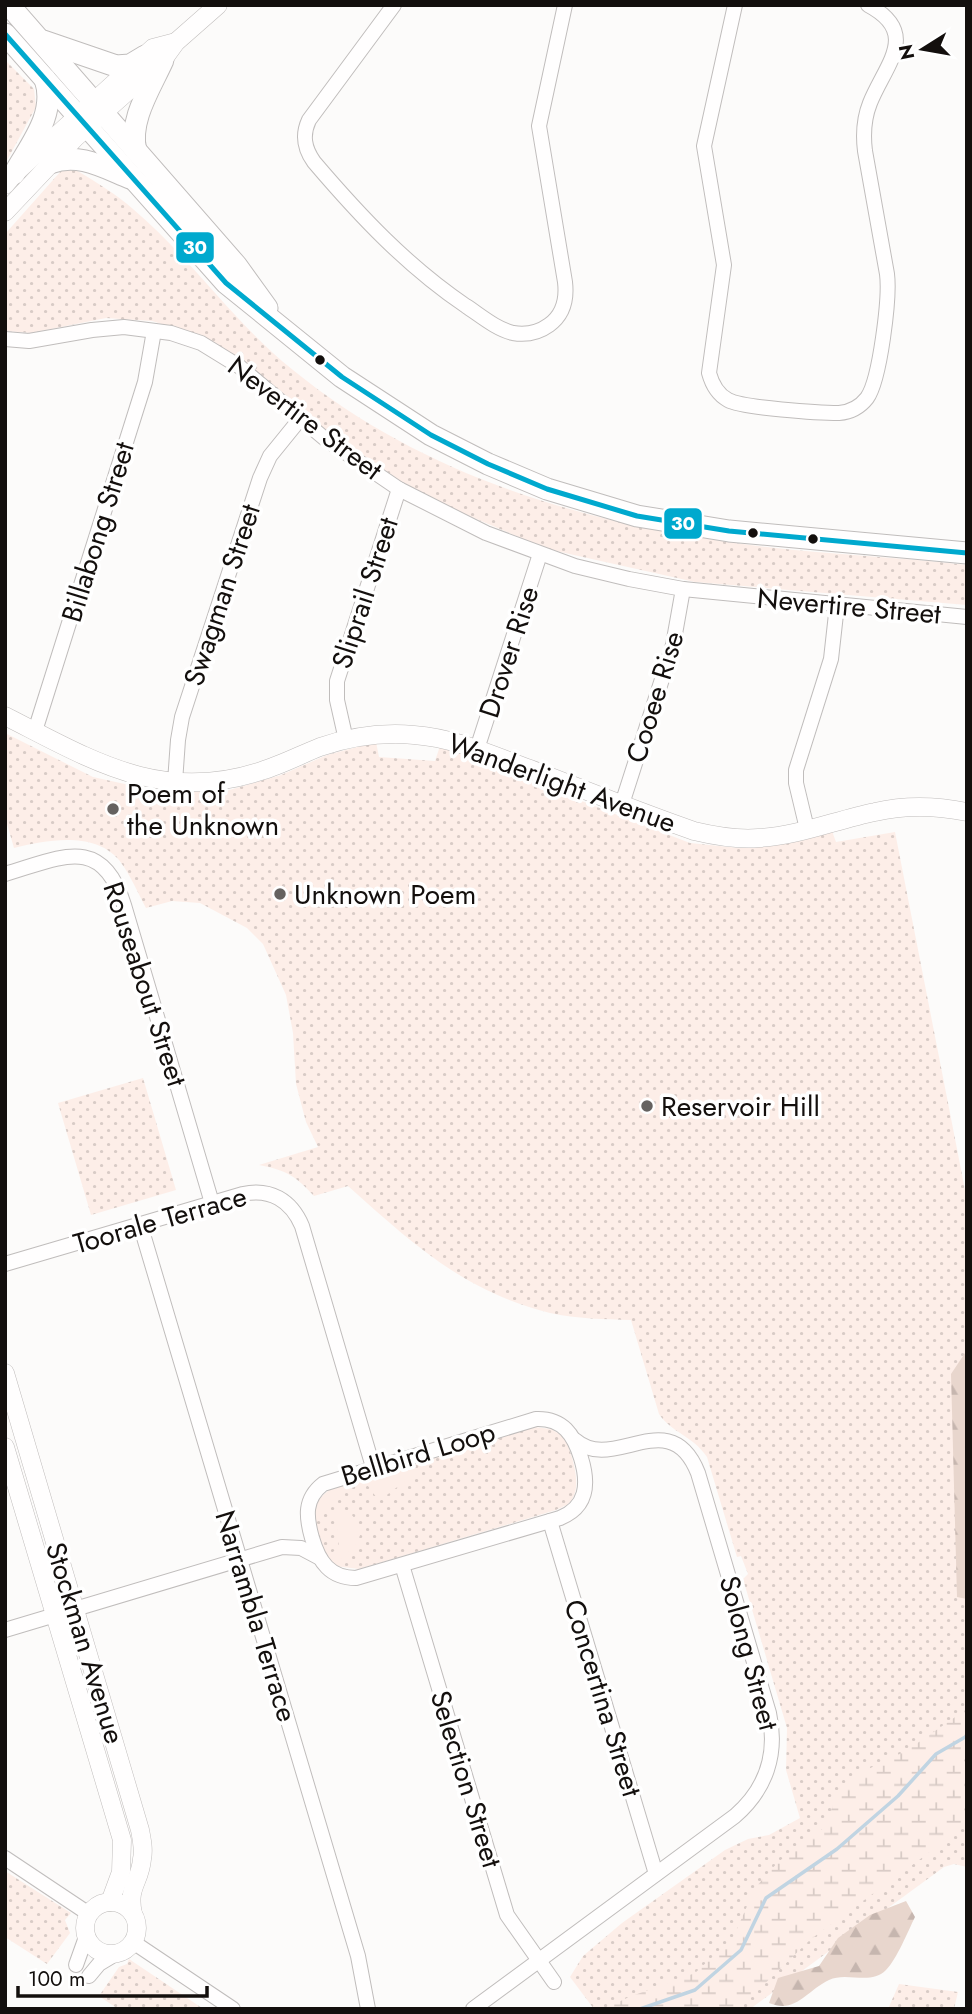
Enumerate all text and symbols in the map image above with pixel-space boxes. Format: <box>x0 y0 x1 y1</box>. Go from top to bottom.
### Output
north arrow <box>888 14 958 84</box>
text: N <box>892 42 921 62</box>
line badge: 30 <box>175 231 215 264</box>
text: 30 <box>183 234 207 261</box>
street label: Nevertire Street <box>219 346 391 490</box>
unlabelled marker <box>313 353 327 367</box>
street label: Billabong Street <box>51 437 145 627</box>
street label: Swagman Street <box>173 499 271 691</box>
line badge: 30 <box>663 507 703 540</box>
text: 30 <box>671 510 695 537</box>
street label: Sliprail Street <box>321 512 409 674</box>
unlabelled marker <box>746 526 760 540</box>
unlabelled marker <box>806 532 820 546</box>
street label: Nevertire Street <box>755 578 943 634</box>
street label: Drover Rise <box>468 581 550 723</box>
street label: Cooee Rise <box>616 626 694 768</box>
street label: Wanderlight Avenue <box>442 723 682 843</box>
place label: Poem of the Unknown <box>127 773 279 846</box>
marker: Poem of the Unknown <box>105 801 121 817</box>
place label: Unknown Poem <box>294 874 476 915</box>
street label: Rouseabout Street <box>93 877 197 1092</box>
marker: Unknown Poem <box>272 886 288 902</box>
place label: Reservoir Hill <box>661 1086 820 1127</box>
marker: Reservoir Hill <box>639 1098 655 1114</box>
street label: Toorale Terrace <box>69 1176 251 1264</box>
street label: Bellbird Loop <box>336 1411 500 1497</box>
street label: Narrambla Terrace <box>204 1505 308 1727</box>
street label: Stockman Avenue <box>35 1537 135 1749</box>
street label: Solong Street <box>709 1571 789 1735</box>
street label: Concertina Street <box>554 1594 653 1802</box>
street label: Selection Street <box>420 1685 512 1873</box>
scale bar <box>18 1954 206 1998</box>
text: 100 m <box>28 1964 85 1994</box>

